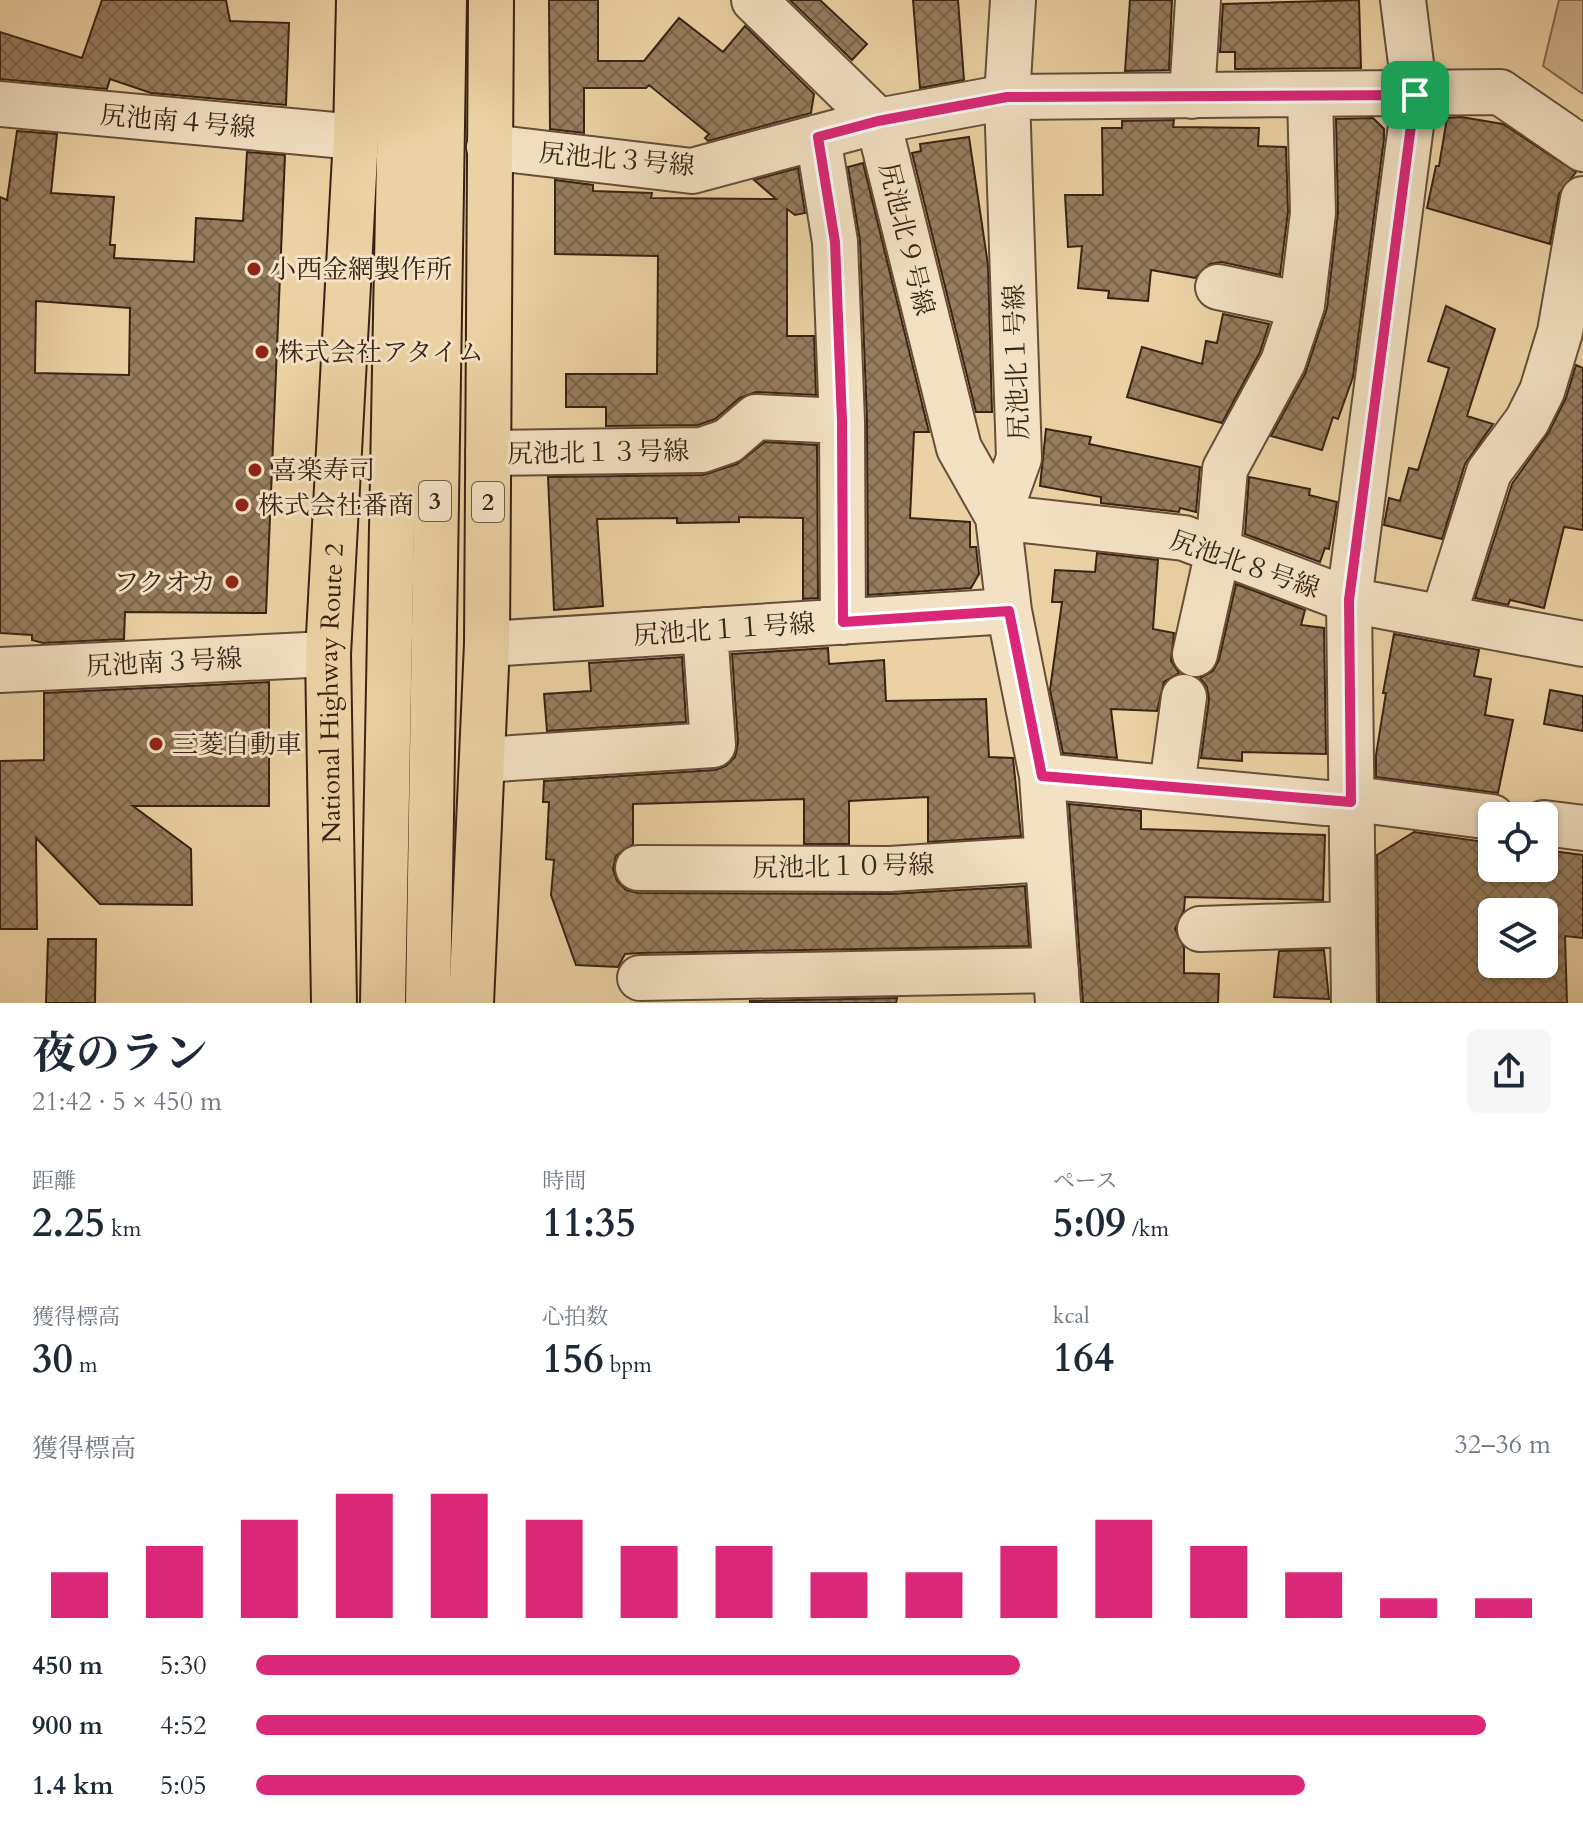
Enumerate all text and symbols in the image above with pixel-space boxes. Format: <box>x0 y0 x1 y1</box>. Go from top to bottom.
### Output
pin <box>1381 61 1449 129</box>
icon: arrive <box>1393 73 1437 117</box>
street label: 尻池南４号線 <box>99 97 257 146</box>
street label: 尻池北３号線 <box>538 135 696 184</box>
street label: 尻池北９号線 <box>871 159 942 319</box>
place label: 小西金網製作所 <box>270 252 452 287</box>
marker: 小西金網製作所 <box>245 260 263 278</box>
street label: 尻池北１号線 <box>996 283 1037 441</box>
place label: 株式会社アタイム <box>278 335 484 370</box>
marker: 株式会社アタイム <box>253 343 271 361</box>
street label: 尻池北１３号線 <box>507 433 689 472</box>
place label: 喜楽寿司 <box>271 453 375 488</box>
marker: 喜楽寿司 <box>246 461 264 479</box>
road number: 3 <box>419 481 451 521</box>
road number: 2 <box>472 482 504 522</box>
place label: 株式会社番商 <box>258 488 414 523</box>
marker: 株式会社番商 <box>233 496 251 514</box>
street label: 尻池北８号線 <box>1165 523 1324 606</box>
street label: National Highway Route 2 <box>311 542 352 843</box>
place label: フクオカ <box>114 565 216 600</box>
marker: フクオカ <box>223 573 241 591</box>
street label: 尻池北１１号線 <box>632 606 816 653</box>
street label: 尻池南３号線 <box>85 641 243 684</box>
place label: 三菱自動車 <box>172 727 302 762</box>
marker: 三菱自動車 <box>147 735 165 753</box>
map controls <box>1478 802 1558 978</box>
button: locate <box>1478 802 1558 882</box>
street label: 尻池北１０号線 <box>752 847 934 886</box>
button: layers <box>1478 898 1558 978</box>
text: 夜のラン <box>32 1024 208 1084</box>
button: share <box>1467 1029 1551 1113</box>
text: 21:42 · 5 × 450 m <box>32 1084 222 1119</box>
text: 距離 <box>32 1166 76 1196</box>
text: 時間 <box>542 1166 586 1196</box>
text: ペース <box>1053 1166 1118 1196</box>
text: 2.25 <box>32 1196 105 1251</box>
text: 11:35 <box>542 1196 636 1251</box>
text: 5:09 <box>1053 1196 1126 1251</box>
text: km <box>105 1214 141 1244</box>
text: /km <box>1126 1214 1169 1244</box>
text: kcal <box>1053 1301 1090 1331</box>
text: 獲得標高 <box>32 1302 120 1332</box>
text: 心拍数 <box>542 1302 608 1332</box>
text: 164 <box>1053 1331 1114 1386</box>
text: 30 <box>32 1332 73 1387</box>
text: 156 <box>542 1332 604 1387</box>
text: m <box>73 1350 98 1380</box>
text: bpm <box>604 1350 652 1380</box>
text: 32–36 m <box>1454 1427 1551 1462</box>
text: 獲得標高 <box>32 1431 136 1466</box>
text: 450 m <box>32 1648 103 1683</box>
text: 5:30 <box>160 1648 207 1683</box>
text: 900 m <box>32 1708 103 1743</box>
text: 4:52 <box>160 1708 207 1743</box>
text: 1.4 km <box>32 1768 113 1803</box>
text: 5:05 <box>160 1768 207 1803</box>

